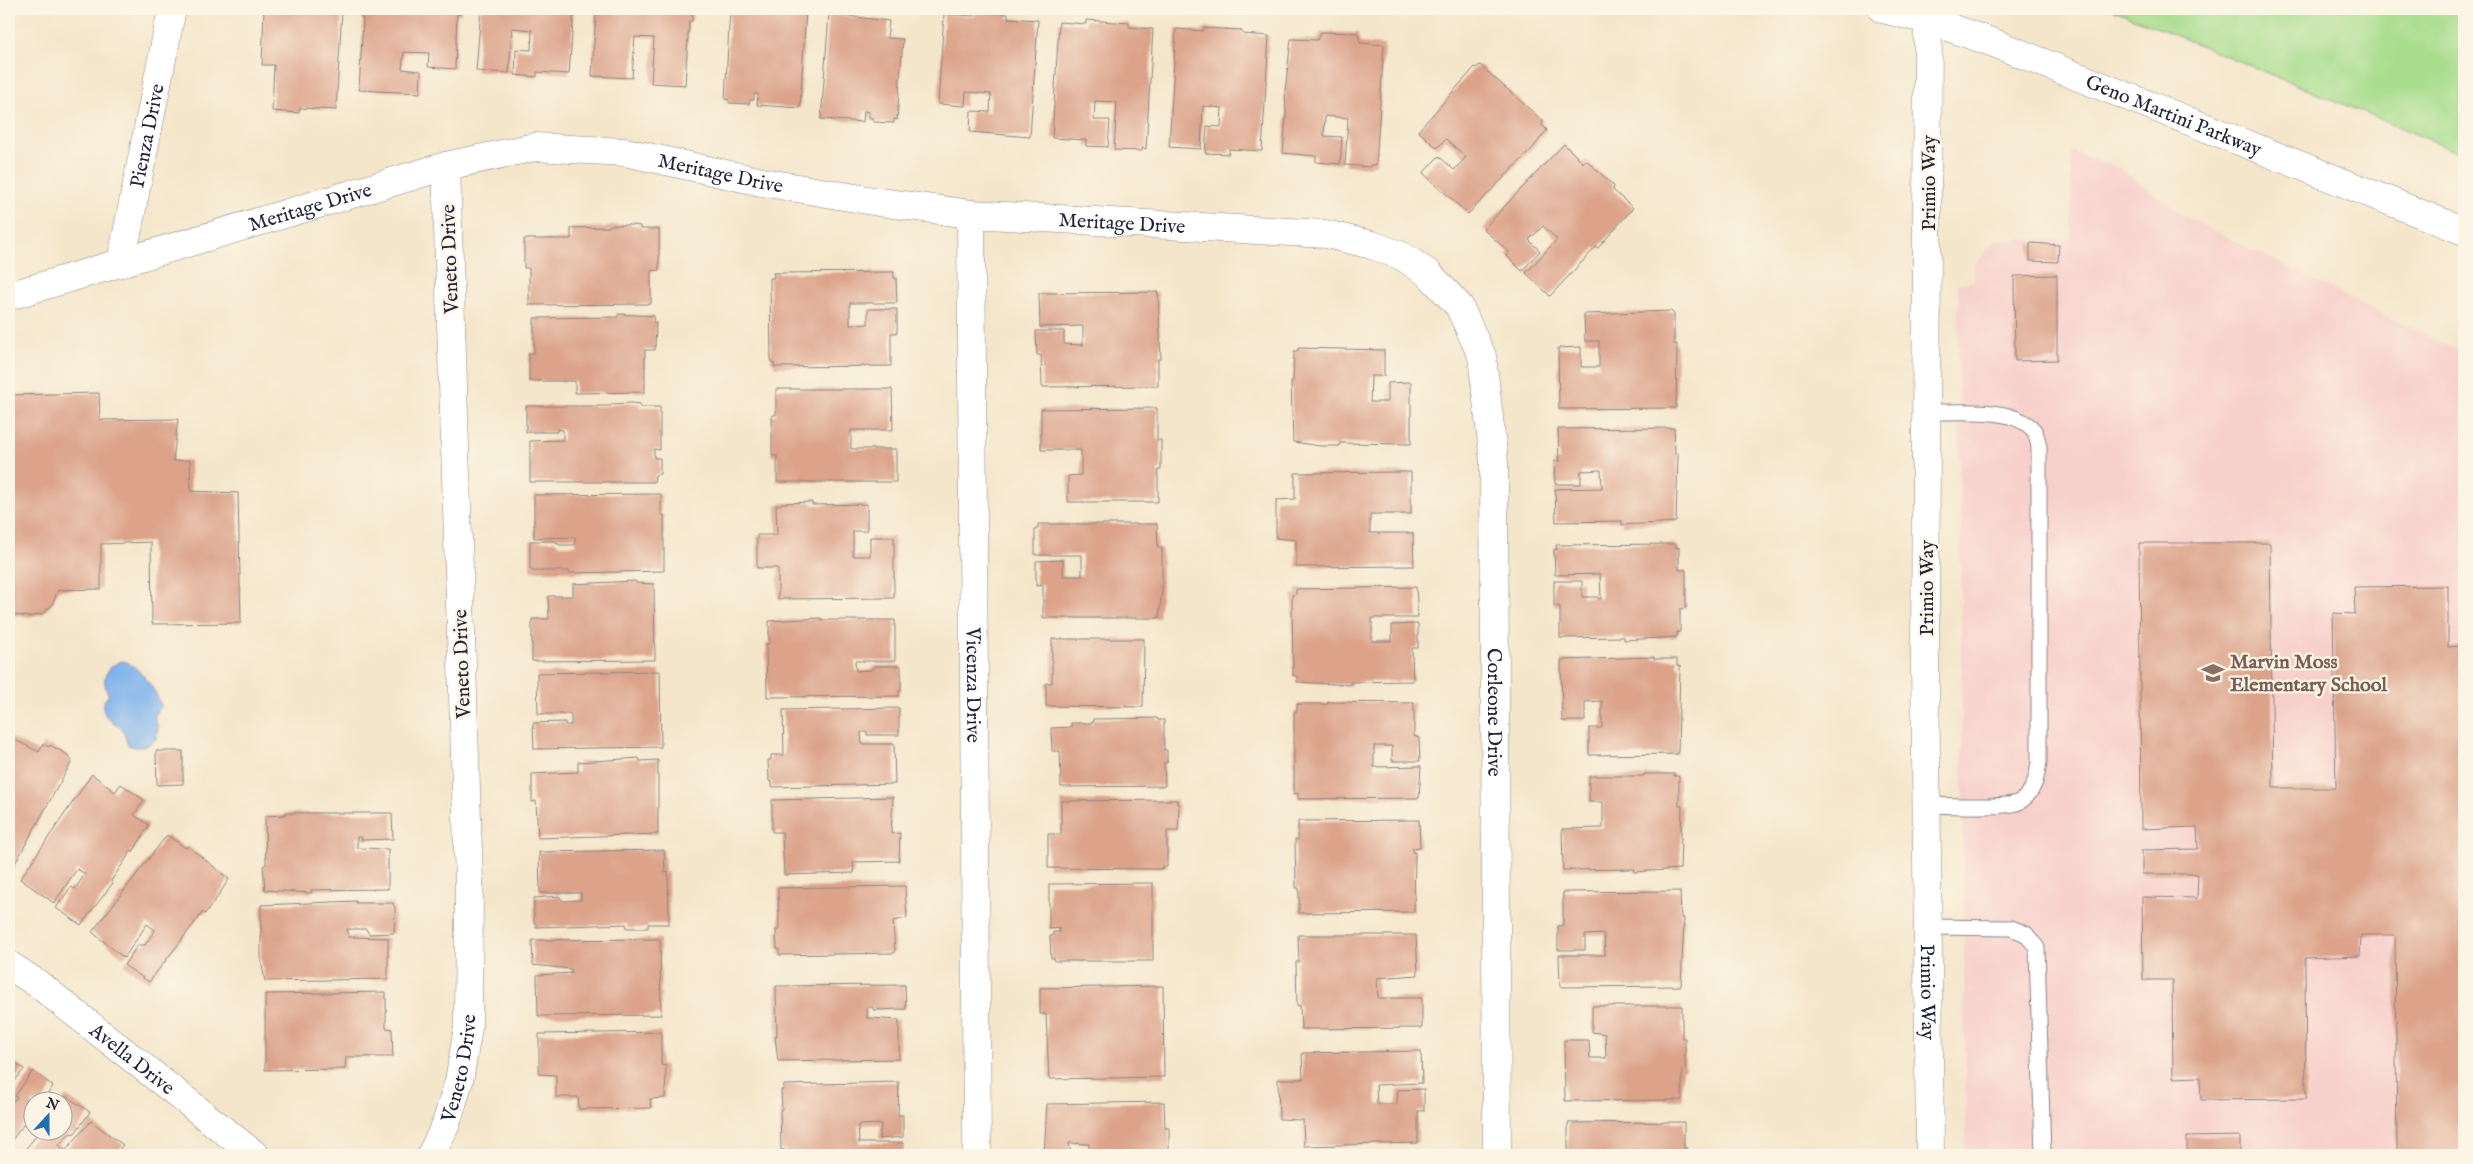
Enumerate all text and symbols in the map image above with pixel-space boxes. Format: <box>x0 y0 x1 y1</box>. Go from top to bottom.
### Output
street label: Geno Martini Parkway <box>2082 70 2265 163</box>
street label: Pienza Drive <box>125 82 171 190</box>
street label: Primio Way <box>1917 135 1942 231</box>
street label: Meritage Drive <box>656 149 785 199</box>
street label: Meritage Drive <box>246 178 375 238</box>
street label: Veneto Drive <box>436 204 465 315</box>
street label: Meritage Drive <box>1058 208 1186 240</box>
street label: Primio Way <box>1915 540 1940 636</box>
street label: Veneto Drive <box>448 609 477 720</box>
street label: Vicenza Drive <box>960 626 985 743</box>
street label: Corleone Drive <box>1481 648 1506 777</box>
place label: Marvin Moss Elementary School <box>2230 650 2388 698</box>
school or university icon: Marvin Moss Elementary School <box>2200 660 2226 686</box>
street label: Primio Way <box>1914 944 1940 1040</box>
street label: Veneto Drive <box>436 1014 482 1126</box>
street label: Avella Drive <box>83 1018 179 1101</box>
north arrow <box>22 1092 72 1142</box>
text: N <box>42 1094 61 1115</box>

